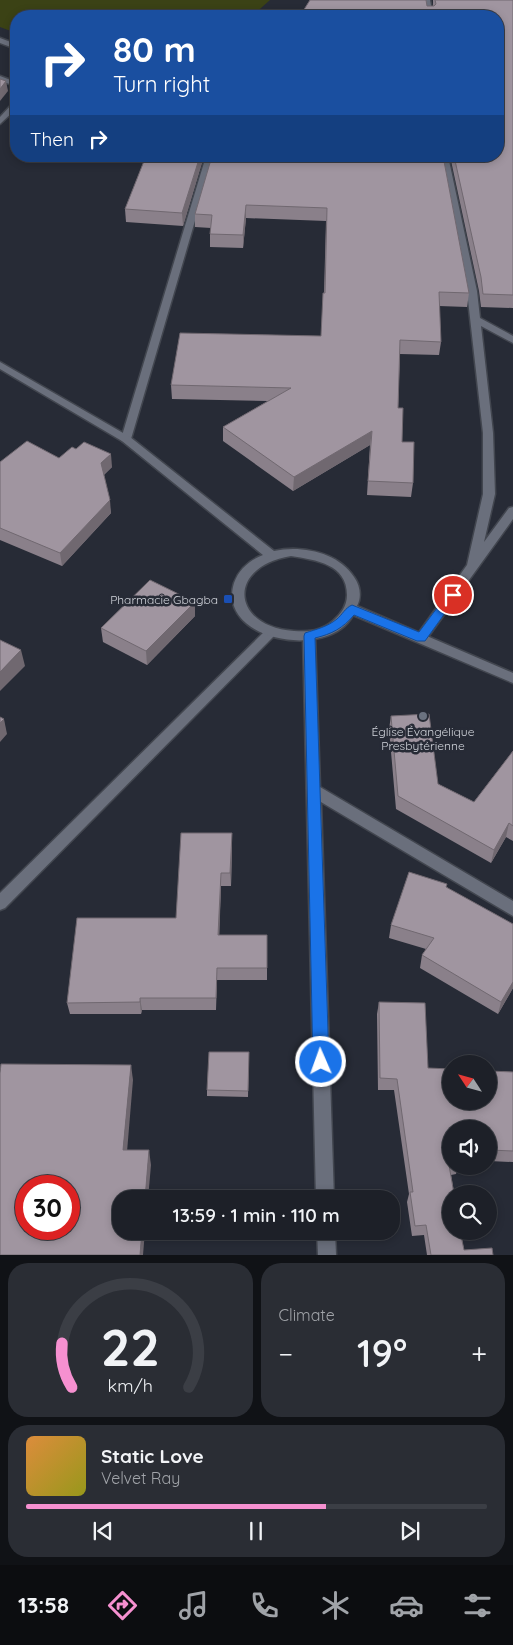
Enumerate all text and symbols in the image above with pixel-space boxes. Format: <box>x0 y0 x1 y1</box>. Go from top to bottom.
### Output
text: 80 m <box>113 27 196 71</box>
icon: right <box>30 30 95 95</box>
text: Turn right <box>113 70 210 98</box>
icon: right <box>84 125 112 153</box>
text: Then <box>30 127 74 151</box>
pin <box>432 574 474 616</box>
icon: arrive <box>439 581 467 609</box>
place label: Pharmacie Gbagba <box>110 592 218 607</box>
marker: Pharmacie Gbagba <box>222 593 234 605</box>
marker: Église Évangélique Presbytérienne <box>417 710 429 722</box>
place label: Église Évangélique Presbytérienne <box>372 724 475 753</box>
position arrow <box>294 1035 346 1087</box>
north arrow <box>442 1055 498 1110</box>
map controls <box>442 1055 497 1240</box>
button: sound <box>442 1120 497 1175</box>
speed limit sign: 30 <box>15 1175 80 1240</box>
button: search <box>442 1185 497 1240</box>
text: 13:59 · 1 min · 110 m <box>172 1203 340 1227</box>
text: Climate <box>279 1305 335 1325</box>
text: 22 <box>101 1314 160 1379</box>
text: 19° <box>357 1329 407 1377</box>
text: − <box>279 1336 293 1371</box>
text: + <box>471 1336 487 1371</box>
text: km/h <box>108 1374 153 1396</box>
text: Static Love <box>101 1444 204 1468</box>
text: Velvet Ray <box>101 1468 180 1488</box>
icon: previous <box>89 1517 117 1545</box>
icon: pause <box>242 1517 270 1545</box>
icon: next <box>396 1517 424 1545</box>
icon: directions <box>105 1588 140 1623</box>
icon: music <box>176 1588 211 1623</box>
icon: phone <box>247 1588 282 1623</box>
icon: climate <box>318 1588 353 1623</box>
icon: car <box>389 1588 424 1623</box>
icon: filters <box>460 1588 495 1623</box>
text: 13:58 <box>18 1591 69 1619</box>

